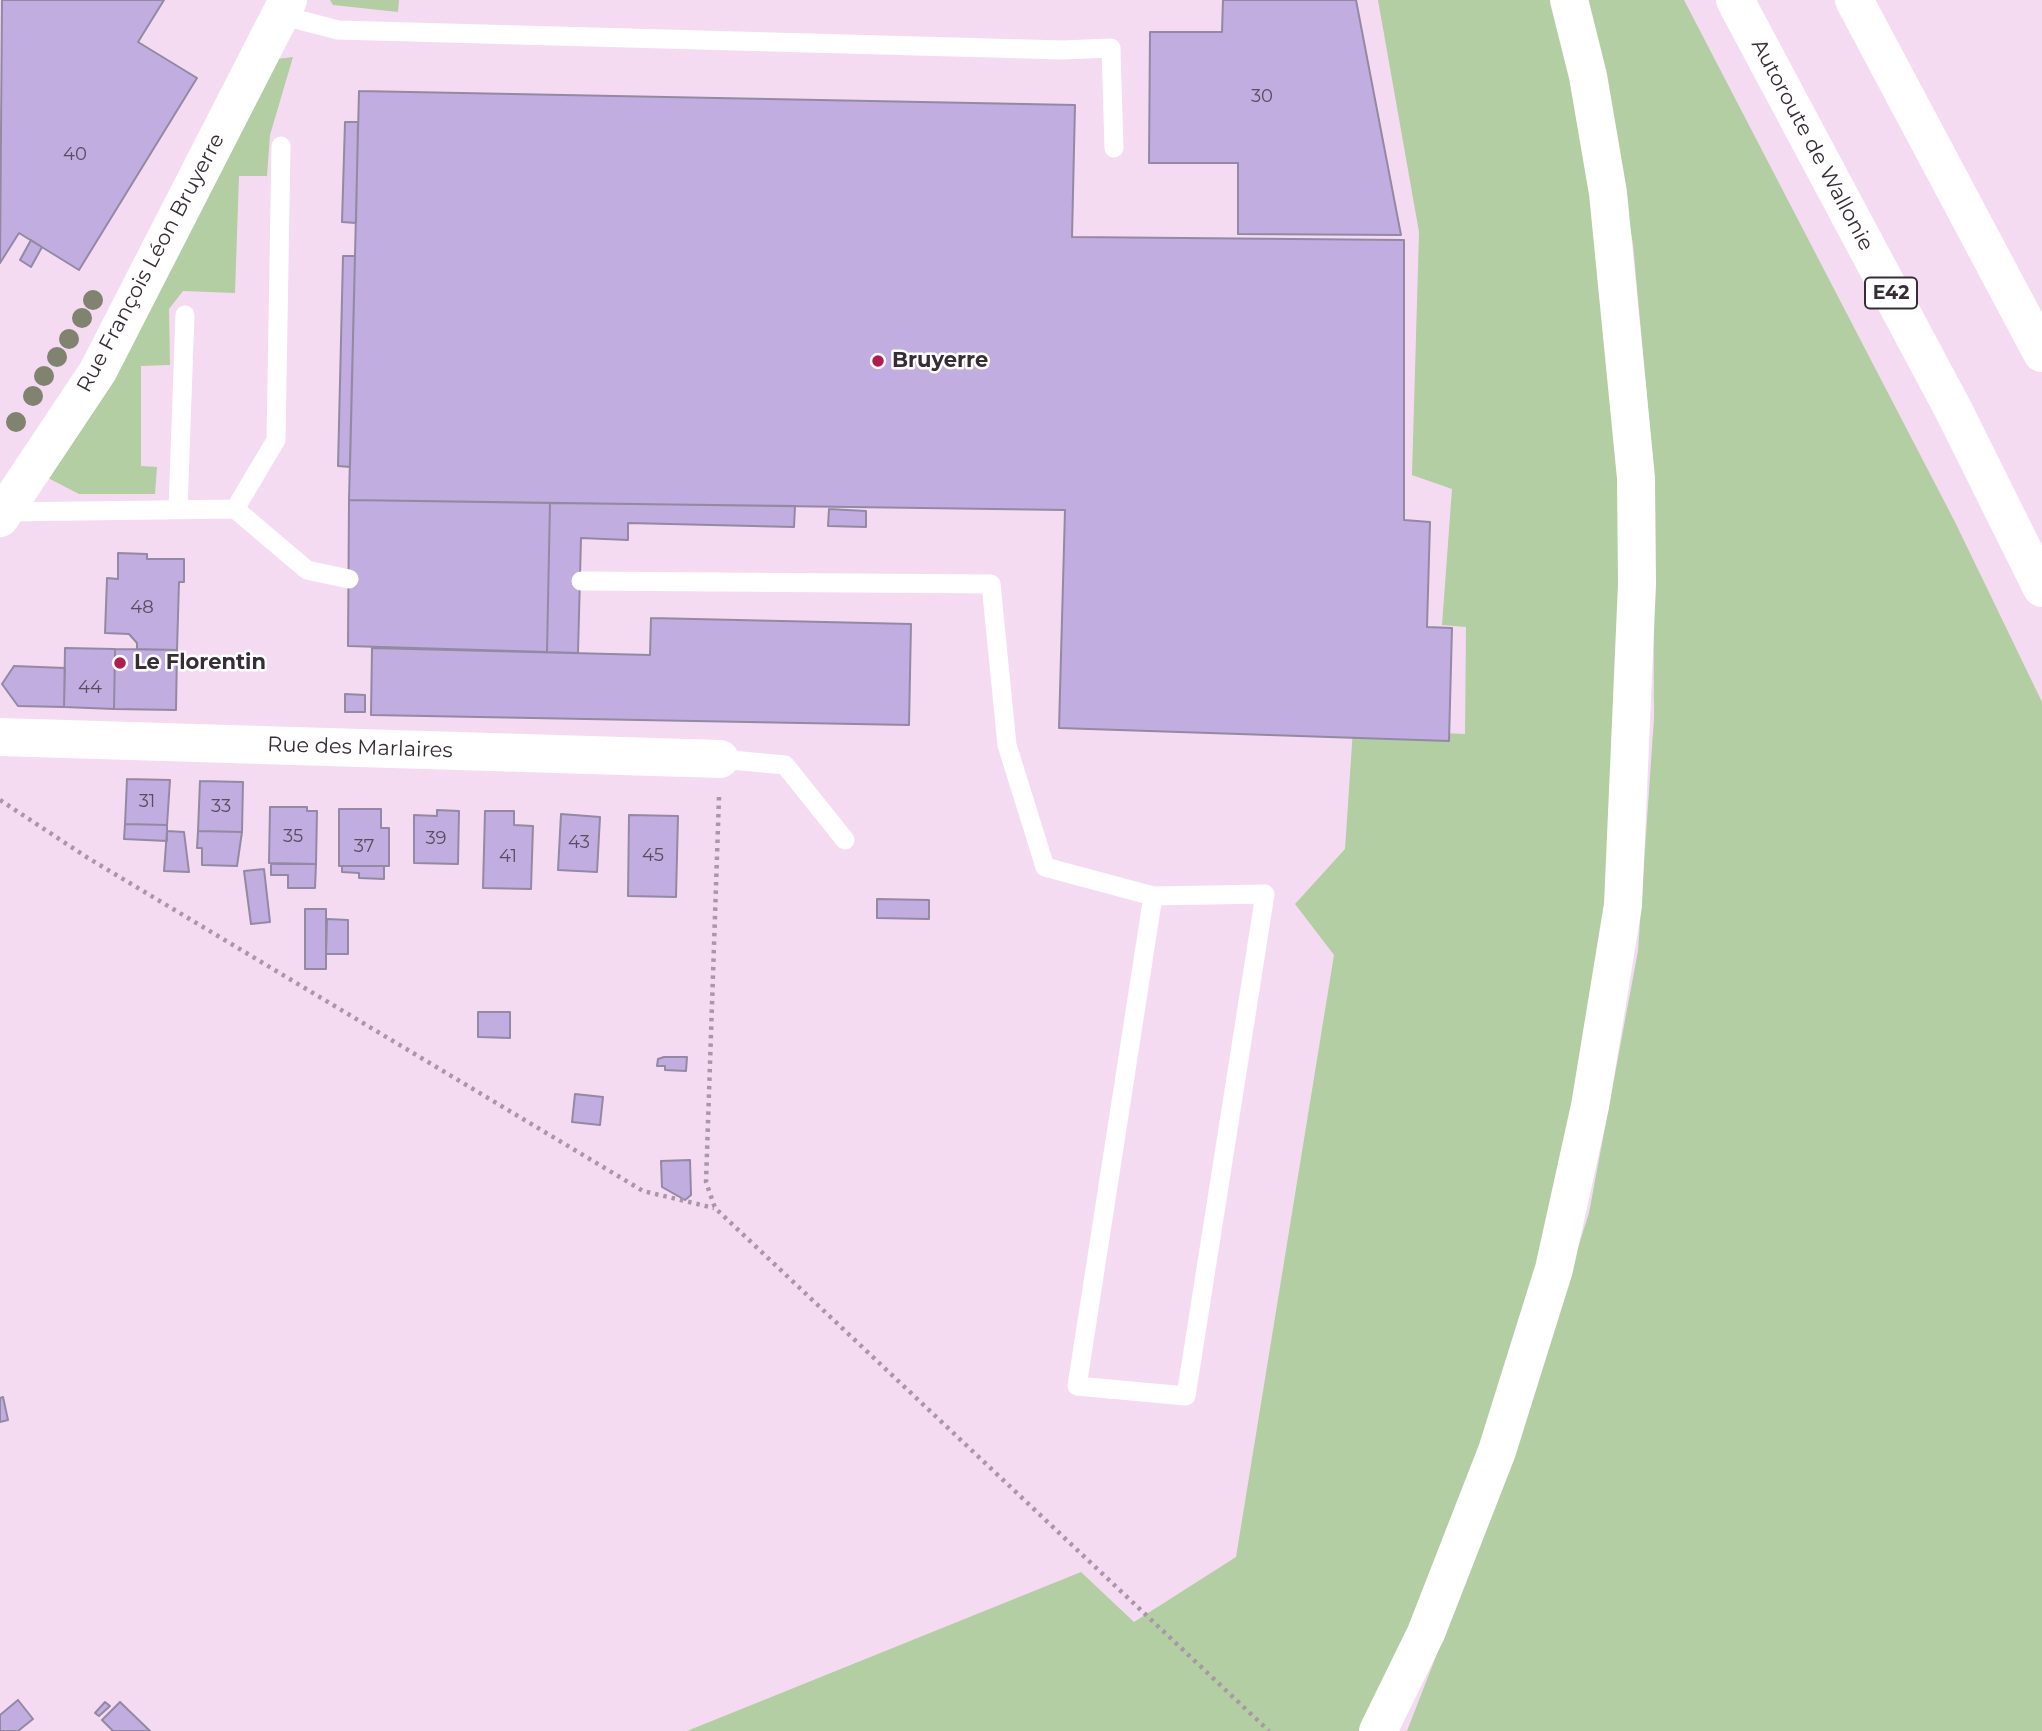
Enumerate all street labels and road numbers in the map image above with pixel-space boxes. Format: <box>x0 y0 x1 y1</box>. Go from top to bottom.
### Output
street label: Autoroute de Wallonie <box>1745 35 1879 255</box>
street label: Rue François Léon Bruyerre <box>72 129 230 397</box>
road number: E42 <box>1865 278 1917 308</box>
street label: Rue des Marlaires <box>267 732 453 764</box>

